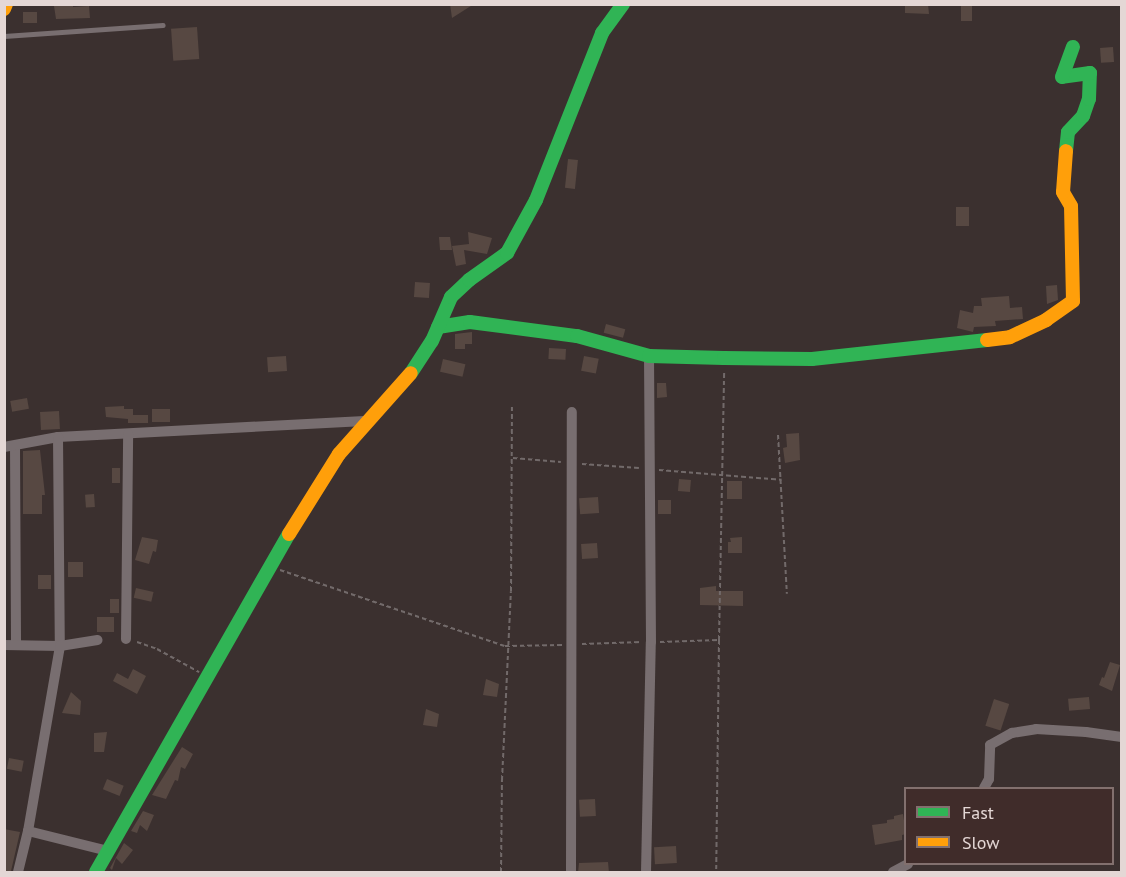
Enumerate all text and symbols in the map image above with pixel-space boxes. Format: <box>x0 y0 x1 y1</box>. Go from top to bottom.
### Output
legend <box>904 787 1114 865</box>
text: Fast <box>962 801 994 824</box>
text: Slow <box>962 831 1000 854</box>

